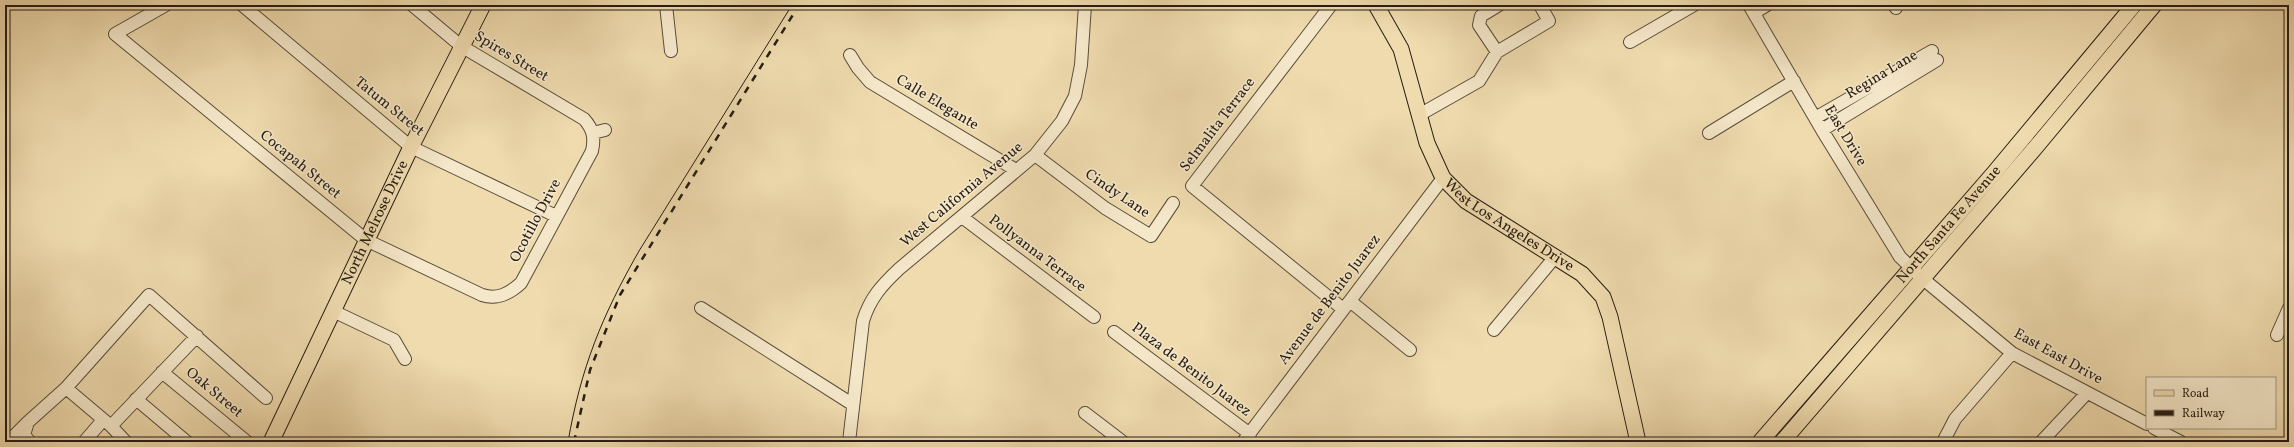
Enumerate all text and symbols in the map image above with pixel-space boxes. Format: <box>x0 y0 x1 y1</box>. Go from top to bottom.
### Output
street label: Spires Street <box>470 26 552 88</box>
street label: Regina Lane <box>1842 45 1922 105</box>
street label: Calle Elegante <box>892 70 982 136</box>
street label: Tatum Street <box>350 72 428 142</box>
street label: Selmalita Terrace <box>1175 73 1261 177</box>
street label: East Drive <box>1819 102 1871 170</box>
street label: Cocapah Street <box>255 126 345 204</box>
street label: West California Avenue <box>896 137 1028 253</box>
street label: North Melrose Drive <box>337 157 414 288</box>
street label: North Santa Fe Avenue <box>1892 161 2006 288</box>
street label: Cindy Lane <box>1080 165 1154 223</box>
street label: West Los Angeles Drive <box>1439 174 1578 277</box>
street label: Ocotillo Drive <box>505 175 567 267</box>
street label: Pollyanna Terrace <box>984 210 1090 298</box>
street label: Avenue de Benito Juarez <box>1274 230 1386 370</box>
street label: Plaza de Benito Juarez <box>1127 318 1255 422</box>
street label: East East Drive <box>2010 324 2106 390</box>
street label: Oak Street <box>181 363 247 423</box>
legend <box>2146 377 2276 429</box>
text: Road <box>2182 386 2209 402</box>
text: Railway <box>2182 406 2225 422</box>

